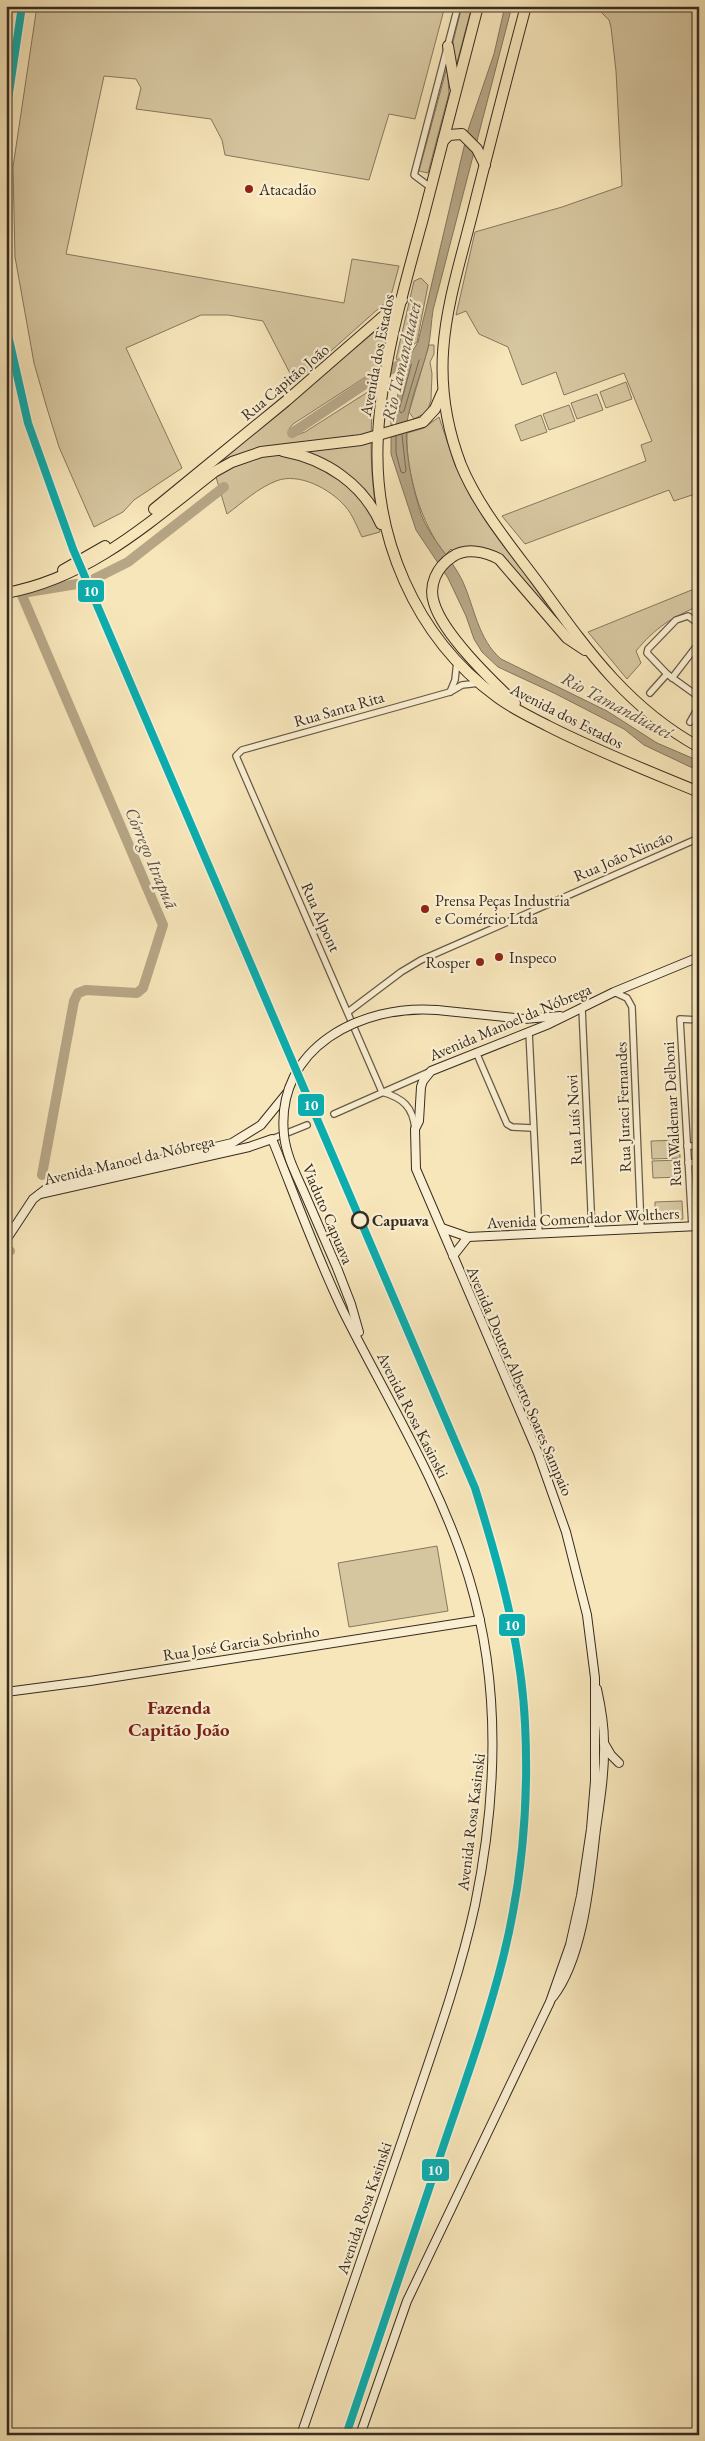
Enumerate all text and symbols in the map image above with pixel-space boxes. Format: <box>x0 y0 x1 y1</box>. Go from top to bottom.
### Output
place label: Atacadão <box>258 179 317 200</box>
marker: Atacadão <box>243 183 255 195</box>
street label: Avenida dos Estados <box>355 292 399 419</box>
water label: Rio Tamanduateí <box>376 297 426 423</box>
street label: Rua Capitão João <box>236 339 334 425</box>
line badge: 10 <box>77 579 105 603</box>
text: 10 <box>84 582 99 600</box>
water label: Rio Tamanduateí <box>558 666 678 745</box>
street label: Avenida dos Estados <box>506 678 627 754</box>
street label: Rua Santa Rita <box>291 686 387 732</box>
water label: Córrego Itrapuã <box>119 804 184 913</box>
street label: Rua João Nincão <box>570 826 676 886</box>
street label: Rua Alpont <box>296 879 346 955</box>
place label: Prensa Peças Industria e Comércio Ltda <box>435 890 571 929</box>
marker: Prensa Peças Industria e Comércio Ltda <box>419 903 431 915</box>
place label: Inspeco <box>509 947 557 968</box>
marker: Inspeco <box>493 951 505 963</box>
place label: Rosper <box>426 952 471 973</box>
marker: Rosper <box>474 956 486 968</box>
street label: Avenida Manoel da Nóbrega <box>425 978 595 1066</box>
street label: Rua Juraci Fernandes <box>610 1041 636 1173</box>
street label: Rua Waldemar Delboni <box>658 1041 686 1187</box>
street label: Rua Luís Novi <box>561 1074 587 1166</box>
line badge: 10 <box>297 1093 325 1117</box>
text: 10 <box>304 1096 319 1114</box>
street label: Avenida Manoel da Nóbrega <box>41 1130 217 1190</box>
street label: Viaduto Capuava <box>297 1161 359 1268</box>
street label: Avenida Comendador Wolthers <box>485 1202 680 1234</box>
place label: Capuava <box>372 1210 430 1231</box>
marker: Capuava <box>351 1211 369 1229</box>
street label: Avenida Doutor Alberto Soares Sampaio <box>462 1262 578 1499</box>
street label: Avenida Rosa Kasinski <box>372 1348 454 1481</box>
line badge: 10 <box>498 1613 526 1637</box>
text: 10 <box>505 1616 520 1634</box>
street label: Rua José Garcia Sobrinho <box>161 1620 321 1666</box>
district label: Fazenda Capitão João <box>128 1695 230 1742</box>
street label: Avenida Rosa Kasinski <box>452 1752 490 1893</box>
street label: Avenida Rosa Kasinski <box>331 2139 396 2278</box>
line badge: 10 <box>421 2158 450 2182</box>
text: 10 <box>428 2161 443 2179</box>

